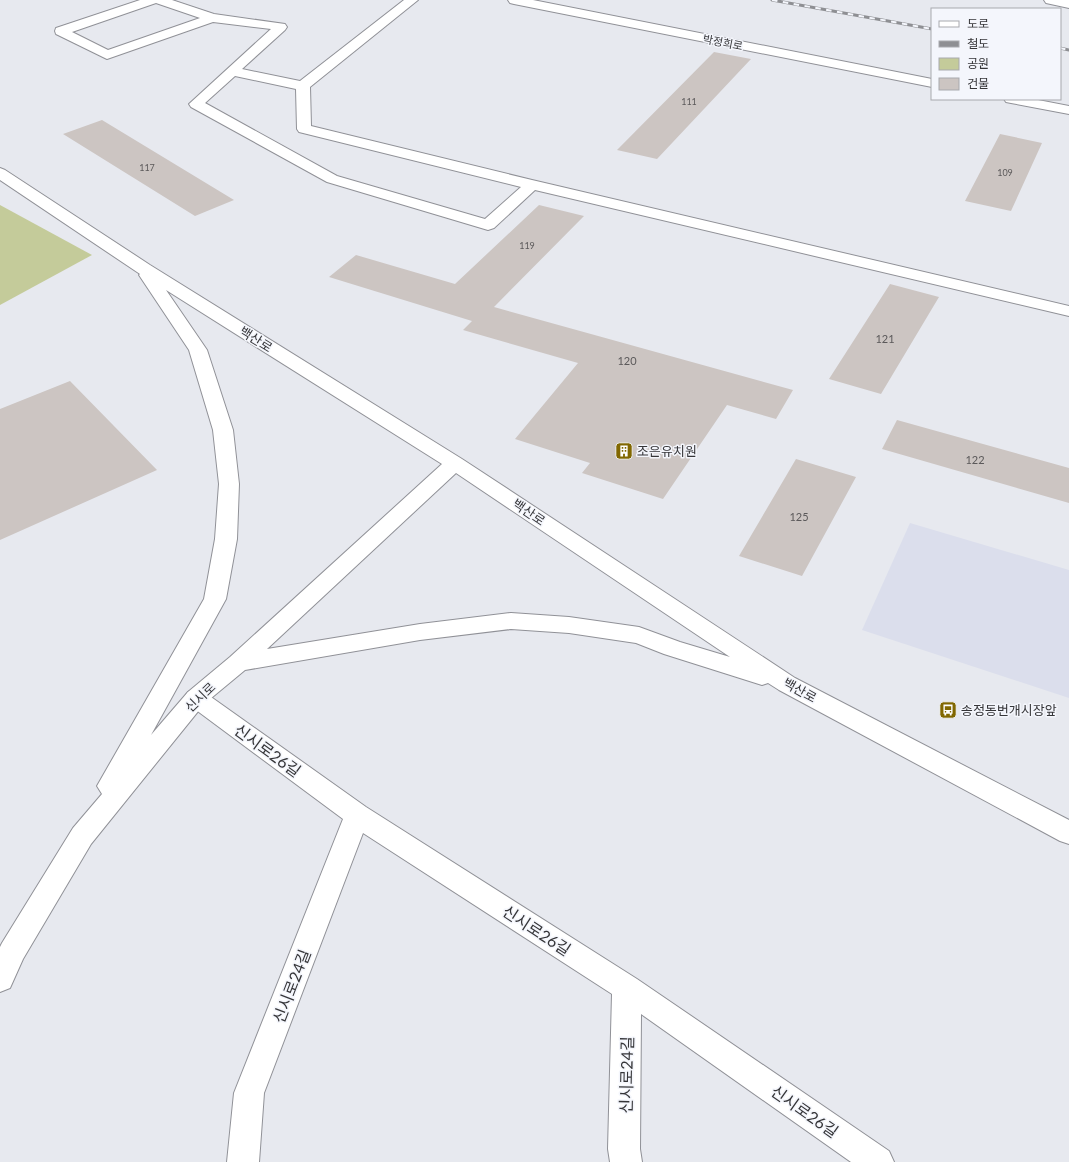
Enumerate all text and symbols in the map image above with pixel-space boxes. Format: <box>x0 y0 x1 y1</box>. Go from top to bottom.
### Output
legend <box>931 8 1061 100</box>
text: 도로 <box>967 16 989 31</box>
street label: 박정희로 <box>702 32 744 52</box>
text: 철도 <box>967 36 989 51</box>
text: 공원 <box>967 56 989 71</box>
text: 건물 <box>967 76 989 91</box>
house number: 111 <box>681 96 697 107</box>
house number: 117 <box>139 162 155 173</box>
house number: 109 <box>997 167 1013 178</box>
house number: 119 <box>519 240 535 251</box>
street label: 백산로 <box>237 323 275 355</box>
house number: 121 <box>875 332 895 345</box>
house number: 120 <box>617 354 637 367</box>
building icon: 조은유치원 <box>614 441 634 461</box>
place label: 조은유치원 <box>637 443 697 459</box>
house number: 122 <box>965 453 985 466</box>
street label: 백산로 <box>510 495 548 529</box>
house number: 125 <box>789 510 809 523</box>
street label: 백산로 <box>780 674 820 706</box>
street label: 신시로 <box>182 679 218 715</box>
bus stop icon: 송정동번개시장앞 <box>938 700 958 720</box>
place label: 송정동번개시장앞 <box>961 702 1057 718</box>
street label: 신시로26길 <box>231 720 305 780</box>
street label: 신시로26길 <box>499 901 575 959</box>
street label: 신시로24길 <box>268 946 314 1026</box>
street label: 신시로24길 <box>616 1036 636 1114</box>
street label: 신시로26길 <box>768 1081 842 1141</box>

